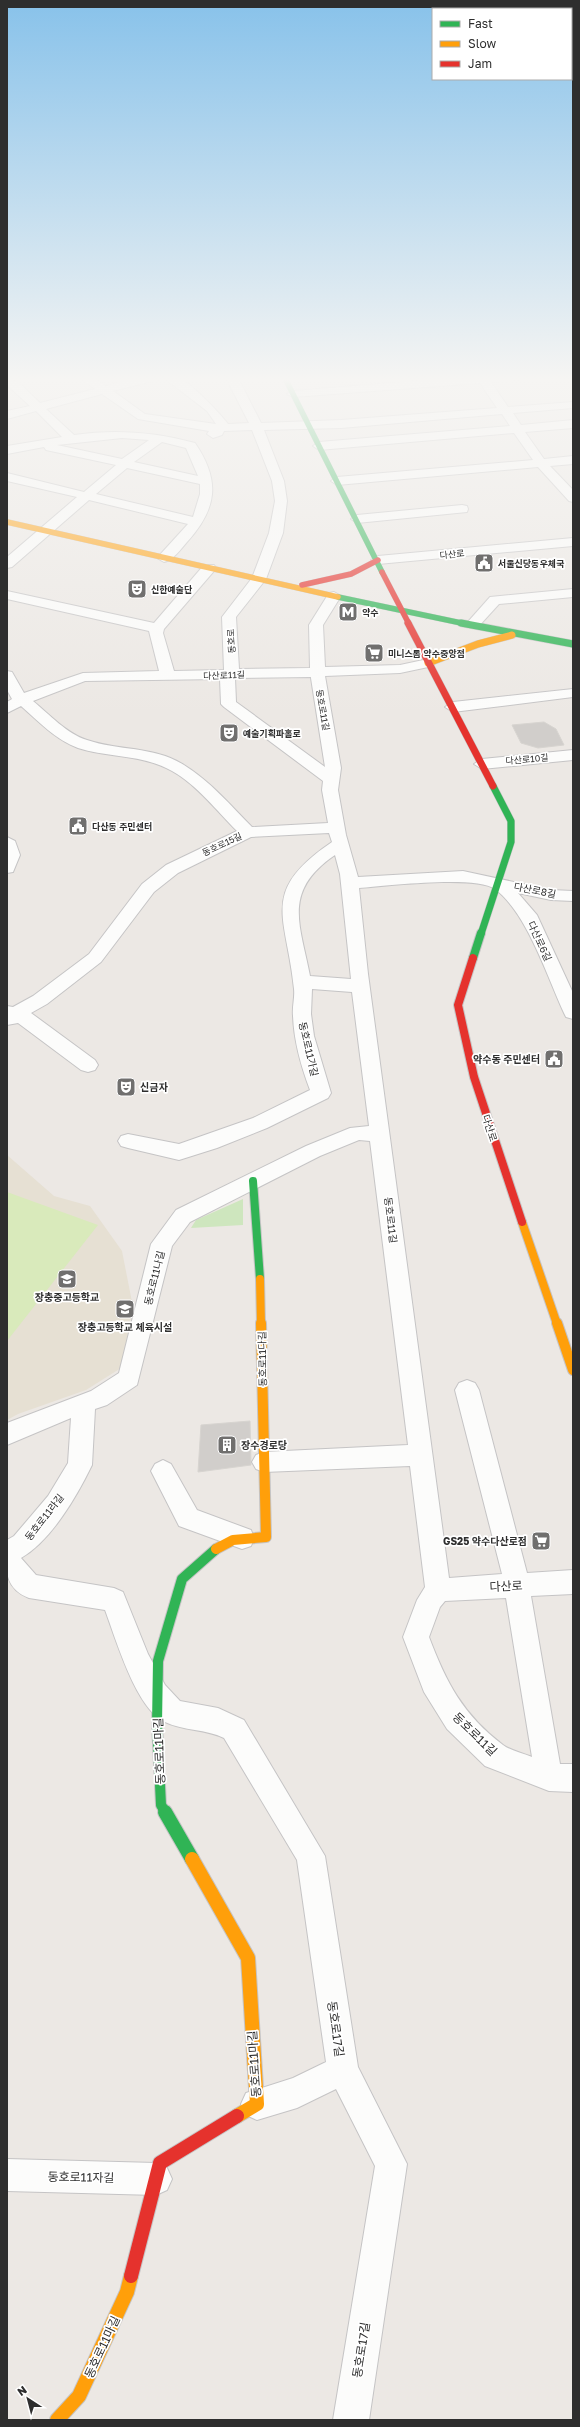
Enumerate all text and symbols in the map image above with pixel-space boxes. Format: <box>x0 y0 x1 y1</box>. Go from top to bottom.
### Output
legend <box>432 8 572 80</box>
text: Fast <box>468 16 493 31</box>
text: Slow <box>468 36 496 51</box>
text: Jam <box>468 56 492 71</box>
street label: 다산로 <box>439 547 465 561</box>
public building icon: 서울신당동우체국 <box>473 552 495 574</box>
place label: 서울신당동우체국 <box>498 558 565 569</box>
theatre icon: 신한예술단 <box>126 578 148 600</box>
place label: 신한예술단 <box>151 584 193 595</box>
metro station icon: 약수 <box>337 601 359 623</box>
place label: 약수 <box>362 607 379 618</box>
street label: 동호로 <box>225 628 237 654</box>
supermarket icon: 미니스톱 약수중앙점 <box>363 642 385 664</box>
place label: 미니스톱 약수중앙점 <box>388 648 465 659</box>
street label: 다산로11길 <box>203 669 245 681</box>
street label: 동호로11길 <box>314 688 332 732</box>
theatre icon: 예술기획파홀로 <box>218 722 240 744</box>
place label: 예술기획파홀로 <box>243 728 301 739</box>
street label: 다산로10길 <box>505 752 549 766</box>
public building icon: 다산동 주민센터 <box>67 815 89 837</box>
place label: 다산동 주민센터 <box>92 821 152 832</box>
street label: 동호로15길 <box>200 830 244 858</box>
street label: 다산로8길 <box>513 880 557 900</box>
street label: 다산로6길 <box>526 919 554 963</box>
street label: 동호로11가길 <box>297 1021 321 1077</box>
public building icon: 약수동 주민센터 <box>543 1048 565 1070</box>
place label: 약수동 주민센터 <box>473 1053 540 1065</box>
theatre icon: 신금자 <box>115 1076 137 1098</box>
place label: 신금자 <box>140 1081 168 1093</box>
street label: 다산로 <box>480 1113 500 1143</box>
street label: 동호로11길 <box>382 1196 400 1244</box>
street label: 동호로11나길 <box>141 1250 167 1306</box>
school or university icon: 장충중고등학교 <box>56 1268 78 1290</box>
place label: 장충중고등학교 <box>35 1291 99 1303</box>
school or university icon: 장충고등학교 체육시설 <box>114 1298 136 1320</box>
place label: 장충고등학교 체육시설 <box>78 1321 172 1333</box>
street label: 동호로11다길 <box>256 1331 268 1387</box>
building icon: 장수경로당 <box>216 1434 238 1456</box>
place label: 장수경로당 <box>241 1439 287 1451</box>
street label: 동호로11라길 <box>22 1491 66 1543</box>
supermarket icon: GS25 약수다산로점 <box>530 1530 552 1552</box>
place label: GS25 약수다산로점 <box>443 1535 527 1547</box>
street label: 다산로 <box>489 1578 523 1594</box>
street label: 동호로11길 <box>450 1709 500 1759</box>
street label: 동호로11마길 <box>150 1717 168 1785</box>
street label: 동호로17길 <box>325 2000 347 2058</box>
street label: 동호로11마길 <box>244 2030 264 2098</box>
street label: 동호로11자길 <box>47 2169 115 2185</box>
street label: 동호로11마길 <box>81 2314 123 2380</box>
street label: 동호로17길 <box>349 2321 373 2379</box>
north arrow <box>8 2379 48 2419</box>
text: N <box>15 2383 29 2398</box>

